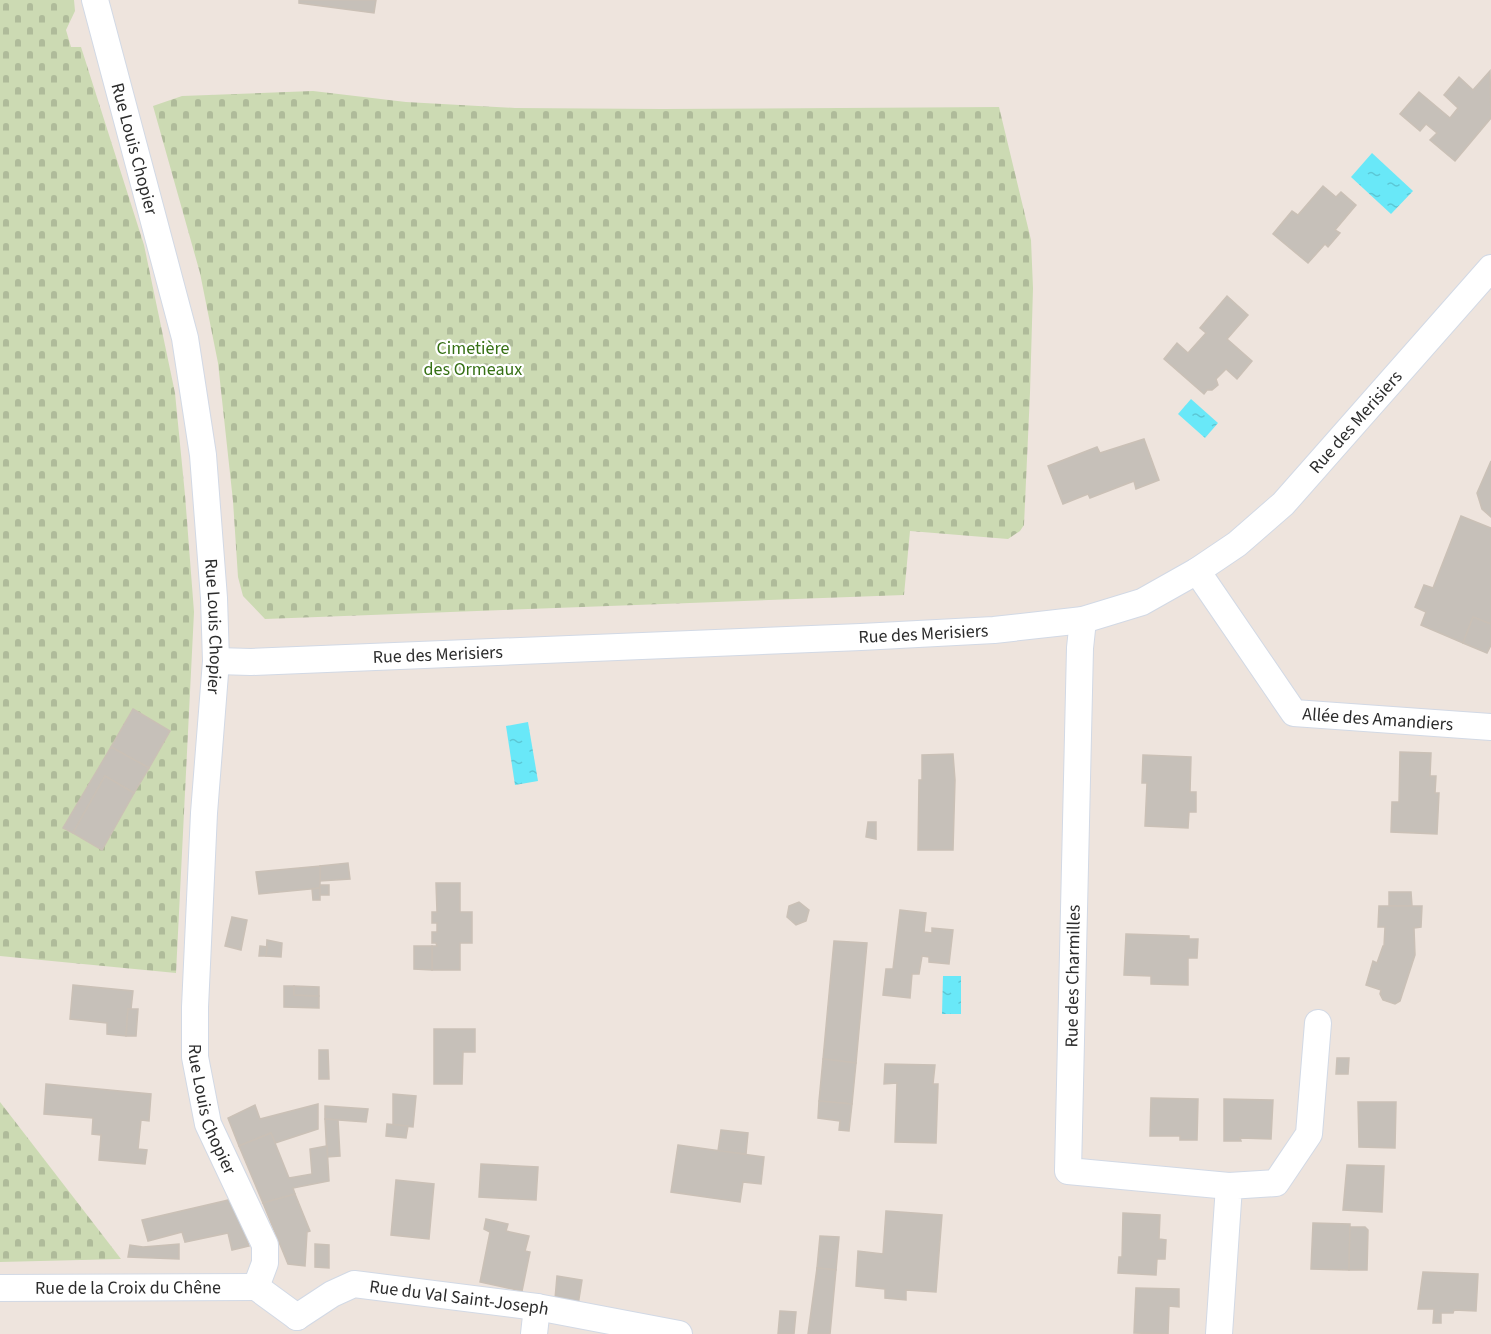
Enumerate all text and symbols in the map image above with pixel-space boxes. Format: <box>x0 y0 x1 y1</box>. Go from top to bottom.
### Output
street label: Rue Louis Chopier <box>105 80 164 218</box>
park label: Cimetière des Ormeaux <box>424 336 522 382</box>
street label: Rue des Merisiers <box>1303 365 1408 479</box>
street label: Rue Louis Chopier <box>199 558 229 696</box>
street label: Rue des Merisiers <box>858 618 989 650</box>
street label: Rue des Merisiers <box>372 639 503 669</box>
street label: Allée des Amandiers <box>1301 701 1454 737</box>
street label: Rue des Charmilles <box>1059 904 1087 1048</box>
street label: Rue Louis Chopier <box>182 1044 243 1179</box>
street label: Rue du Val Saint-Joseph <box>368 1274 551 1321</box>
street label: Rue de la Croix du Chêne <box>35 1275 221 1300</box>

